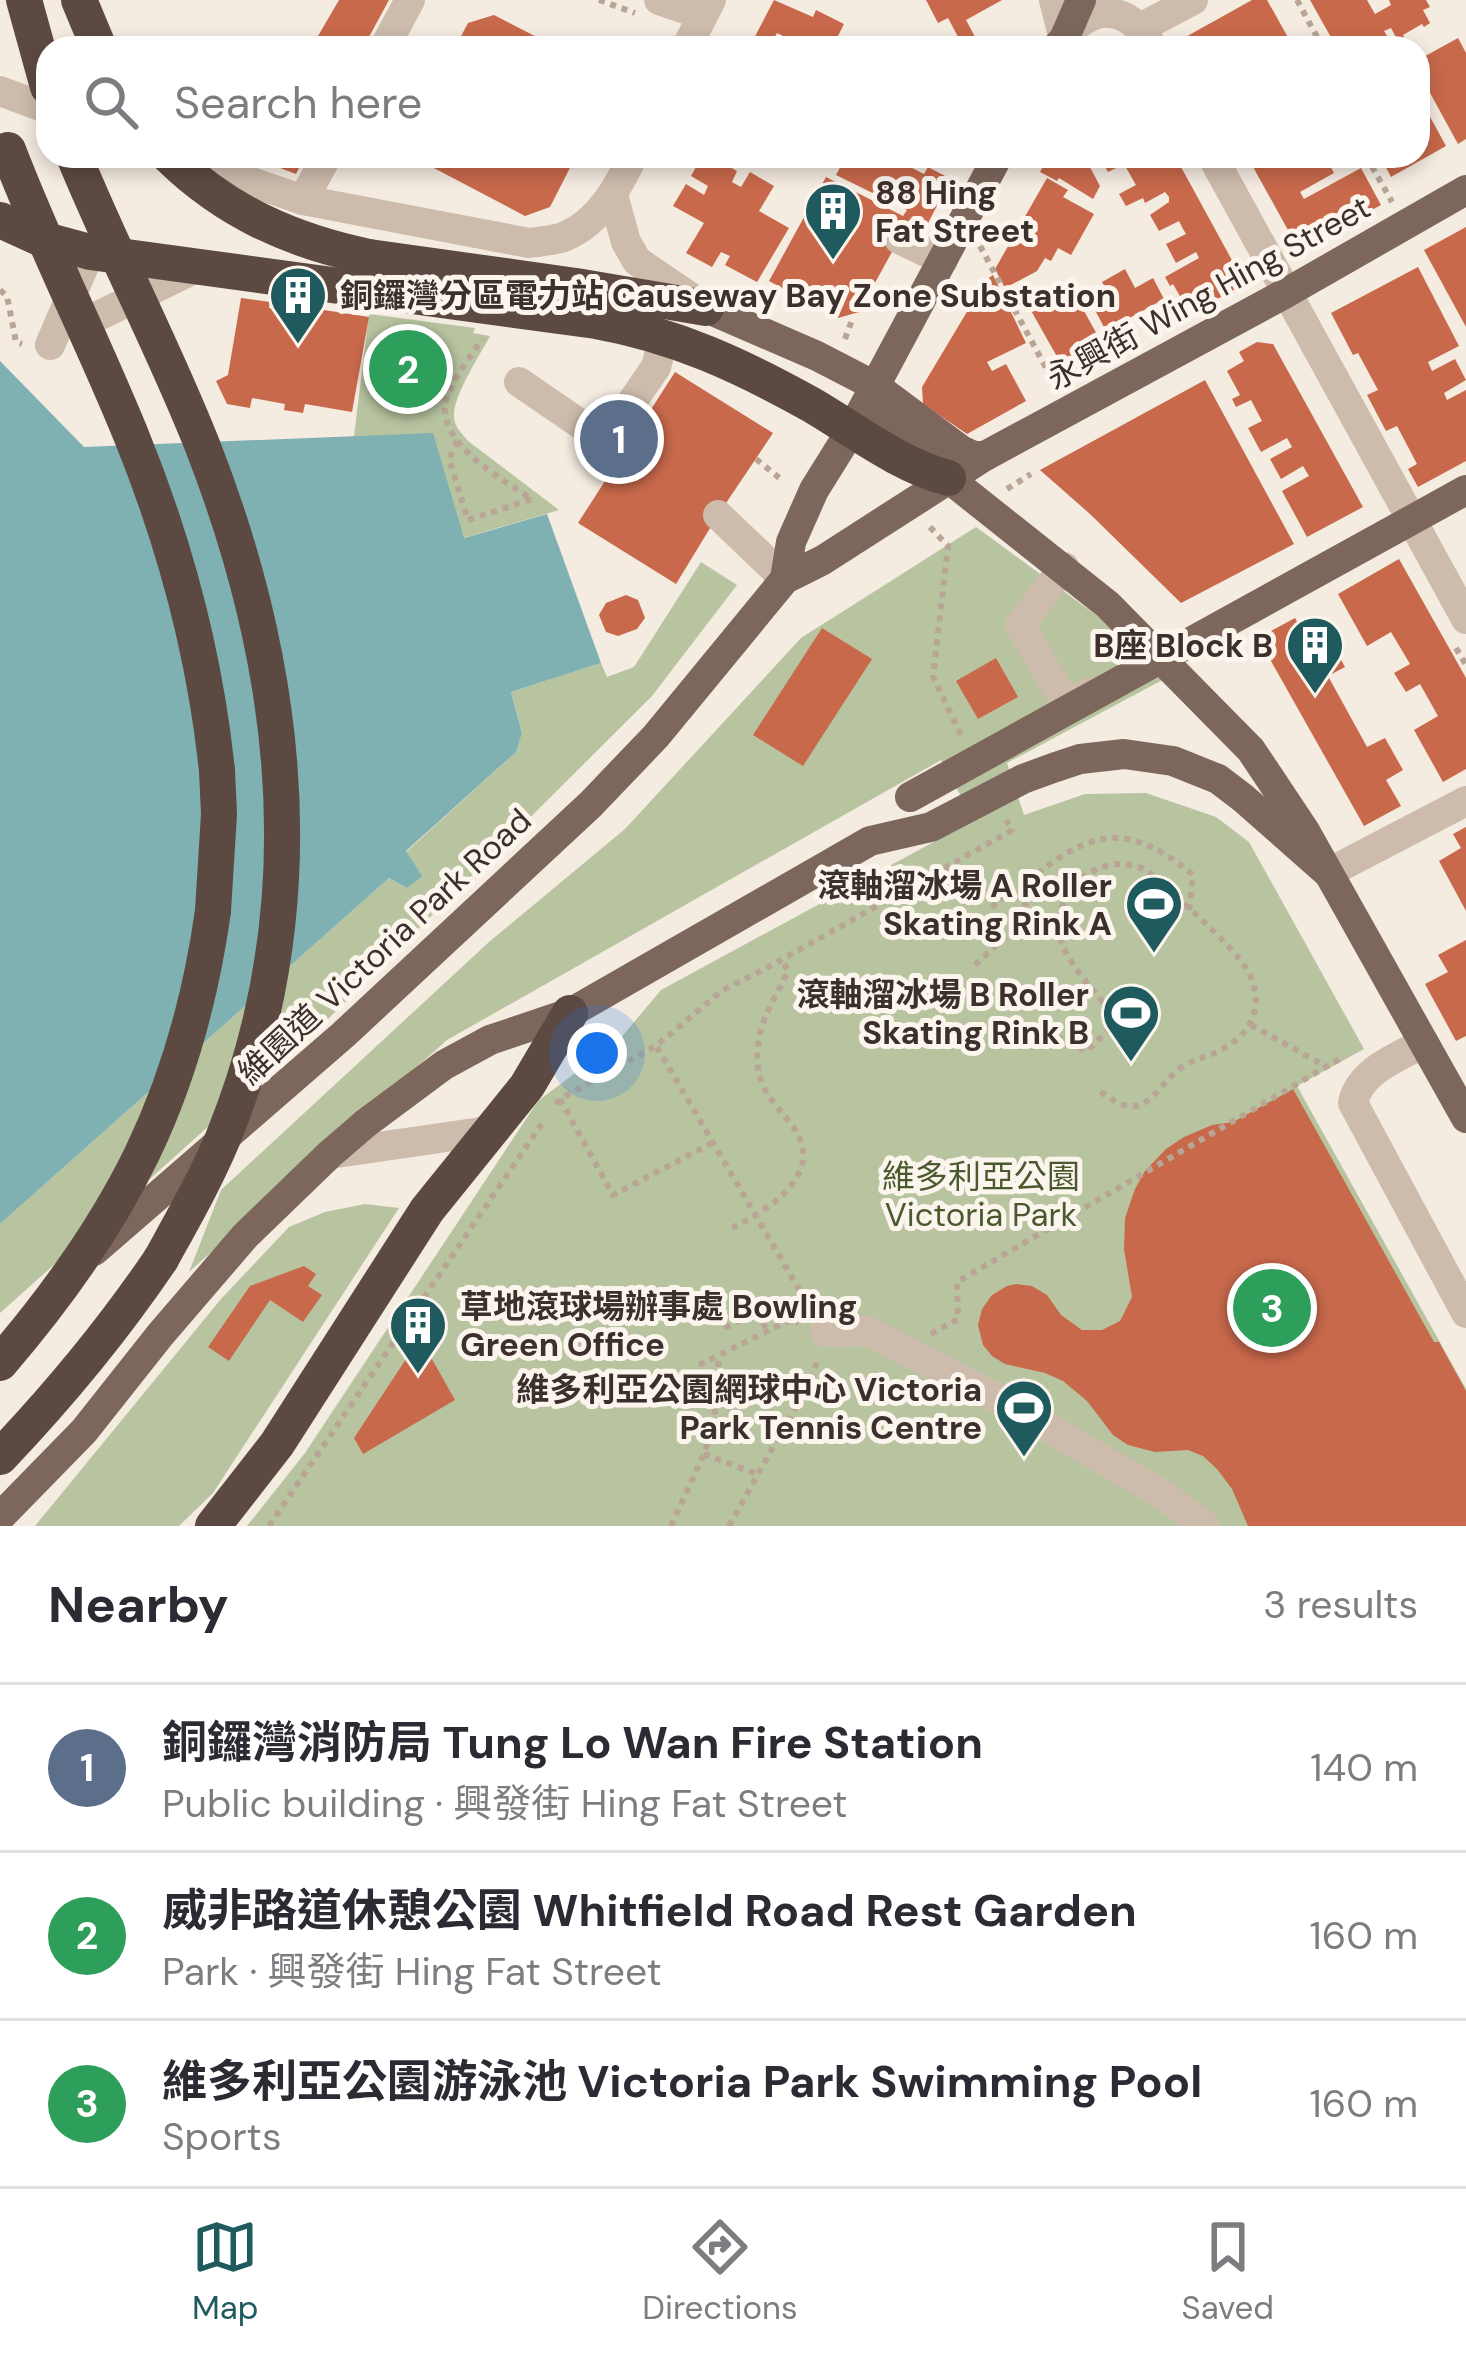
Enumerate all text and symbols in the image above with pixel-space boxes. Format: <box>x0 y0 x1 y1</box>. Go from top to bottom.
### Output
search box <box>36 36 1430 168</box>
icon: search <box>78 69 144 135</box>
text: Search here <box>174 73 422 132</box>
place label: 88 Hing Fat Street <box>875 171 1034 252</box>
building icon: 88 Hing Fat Street <box>802 180 864 262</box>
street label: 永興街 Wing Hing Street <box>1039 185 1378 399</box>
building icon: 銅鑼灣分區電力站 Causeway Bay Zone Substation <box>267 264 329 346</box>
place label: 銅鑼灣分區電力站 Causeway Bay Zone Substation <box>340 274 1116 317</box>
pin: 2 <box>369 324 447 414</box>
pin: 1 <box>580 394 658 484</box>
building icon: B座 Block B <box>1284 614 1346 696</box>
place label: B座 Block B <box>1093 624 1273 667</box>
street label: 維園道 Victoria Park Road <box>229 799 540 1094</box>
place label: 滾軸溜冰場 A Roller Skating Rink A <box>817 864 1112 945</box>
sports icon: 滾軸溜冰場 A Roller Skating Rink A <box>1123 873 1185 955</box>
place label: 滾軸溜冰場 B Roller Skating Rink B <box>796 973 1089 1054</box>
sports icon: 滾軸溜冰場 B Roller Skating Rink B <box>1100 982 1162 1064</box>
your location <box>567 1023 627 1083</box>
park label: 維多利亞公園 Victoria Park <box>882 1155 1080 1236</box>
pin: 3 <box>1233 1263 1311 1353</box>
place label: 草地滾球場辦事處 Bowling Green Office <box>460 1285 857 1366</box>
building icon: 草地滾球場辦事處 Bowling Green Office <box>387 1294 449 1376</box>
place label: 維多利亞公園網球中心 Victoria Park Tennis Centre <box>516 1368 982 1449</box>
sports icon: 維多利亞公園網球中心 Victoria Park Tennis Centre <box>993 1377 1055 1459</box>
text: Nearby <box>48 1571 229 1638</box>
text: 3 results <box>1263 1579 1418 1630</box>
text: 銅鑼灣消防局 Tung Lo Wan Fire Station <box>162 1713 983 1772</box>
text: 1 <box>80 1742 94 1793</box>
text: 140 m <box>1310 1742 1418 1793</box>
text: Public building · 興發街 Hing Fat Street <box>162 1778 848 1829</box>
text: 威非路道休憩公園 Whitfield Road Rest Garden <box>162 1881 1137 1940</box>
text: 2 <box>76 1910 98 1961</box>
text: 160 m <box>1310 1910 1418 1961</box>
text: Park · 興發街 Hing Fat Street <box>162 1946 662 1997</box>
text: 維多利亞公園游泳池 Victoria Park Swimming Pool <box>162 2052 1202 2111</box>
text: 3 <box>75 2078 99 2129</box>
text: 160 m <box>1310 2078 1418 2129</box>
text: Sports <box>162 2111 281 2162</box>
tab: Map <box>192 2214 258 2329</box>
tab: Directions <box>642 2214 798 2329</box>
tab: Saved <box>1182 2214 1274 2329</box>

